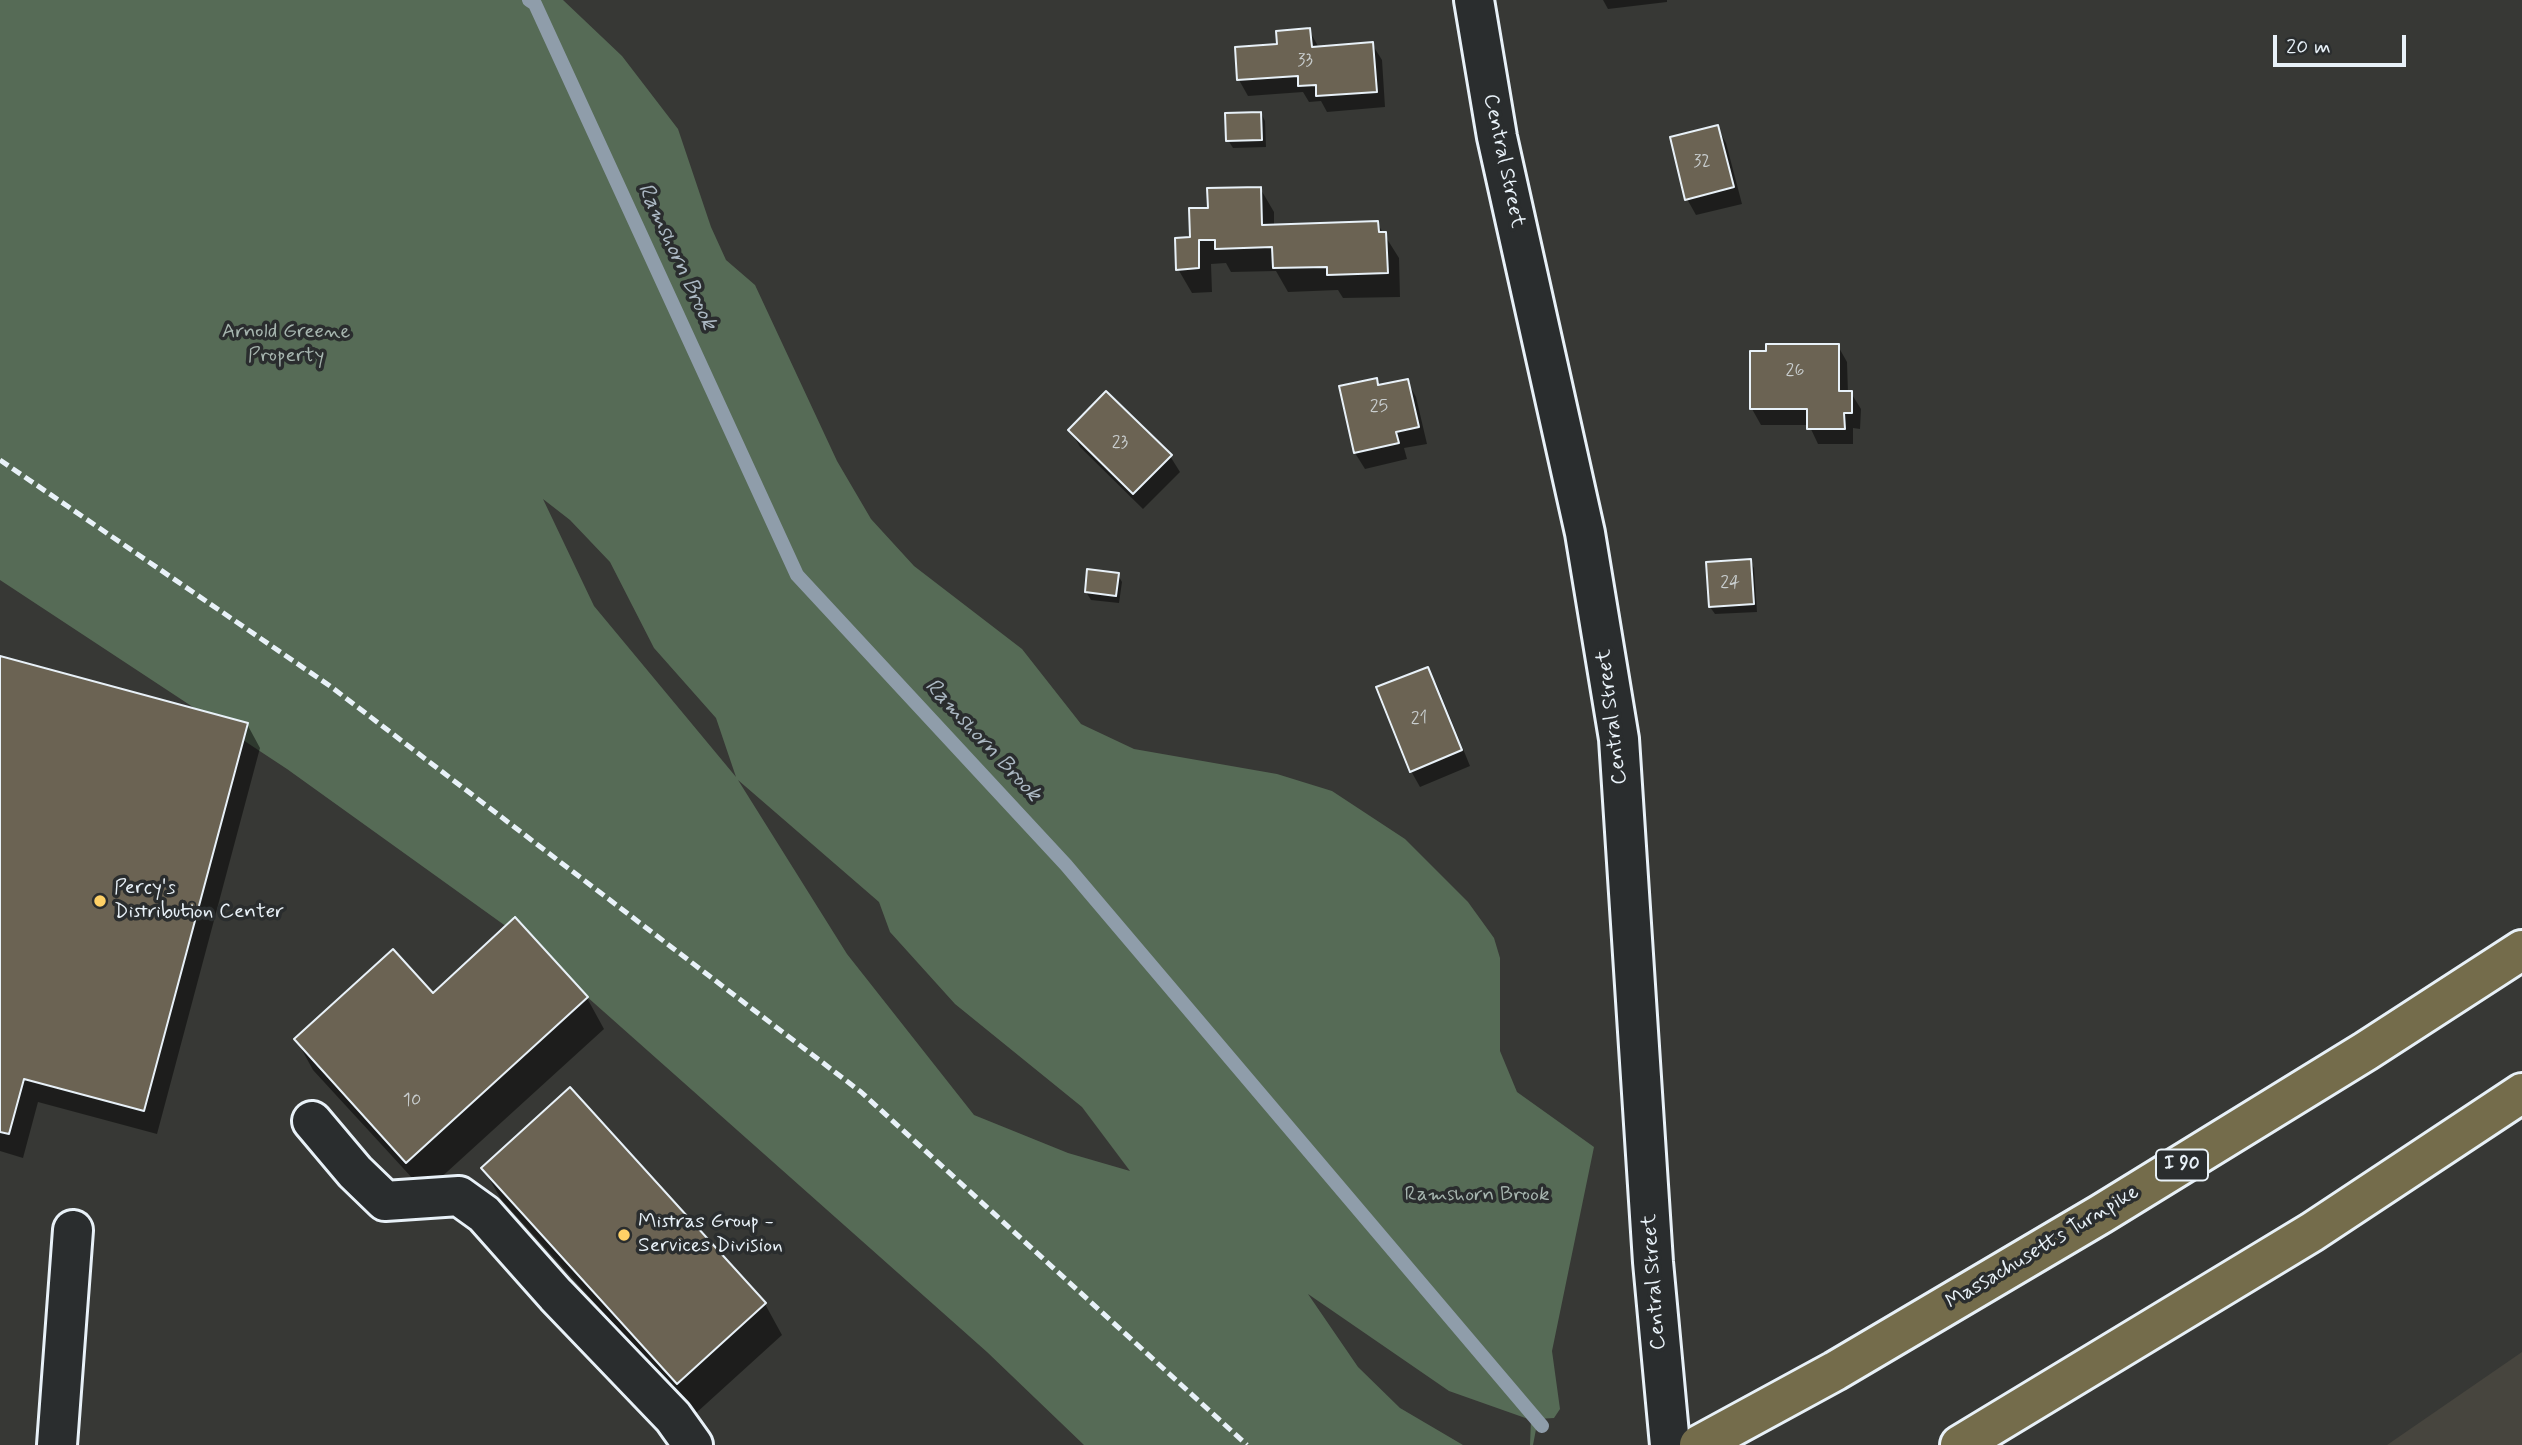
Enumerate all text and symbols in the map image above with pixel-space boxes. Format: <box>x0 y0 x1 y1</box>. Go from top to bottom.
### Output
scale bar <box>2277 21 2410 65</box>
text: 20 m <box>2286 33 2331 61</box>
house number: 33 <box>1297 50 1313 72</box>
street label: Central Street <box>1477 92 1529 230</box>
house number: 32 <box>1693 151 1711 173</box>
water label: Ramshorn Brook <box>630 179 722 335</box>
park label: Arnold Greene Property <box>222 320 350 370</box>
house number: 26 <box>1786 360 1804 382</box>
house number: 25 <box>1370 396 1388 418</box>
house number: 23 <box>1112 432 1128 454</box>
house number: 24 <box>1720 572 1740 594</box>
street label: Central Street <box>1592 648 1634 786</box>
water label: Ramshorn Brook <box>918 674 1046 808</box>
house number: 21 <box>1411 708 1427 730</box>
place label: Percy's Distribution Center <box>114 876 284 926</box>
marker: Percy's Distribution Center <box>92 893 108 909</box>
house number: 10 <box>403 1090 421 1112</box>
road number: I 90 <box>2156 1149 2208 1180</box>
street label: Massachusetts Turnpike <box>1942 1180 2144 1316</box>
park label: Ramshorn Brook <box>1405 1183 1549 1209</box>
place label: Mistras Group - Services Division <box>638 1210 783 1260</box>
street label: Central Street <box>1638 1213 1672 1351</box>
marker: Mistras Group - Services Division <box>616 1227 632 1243</box>

